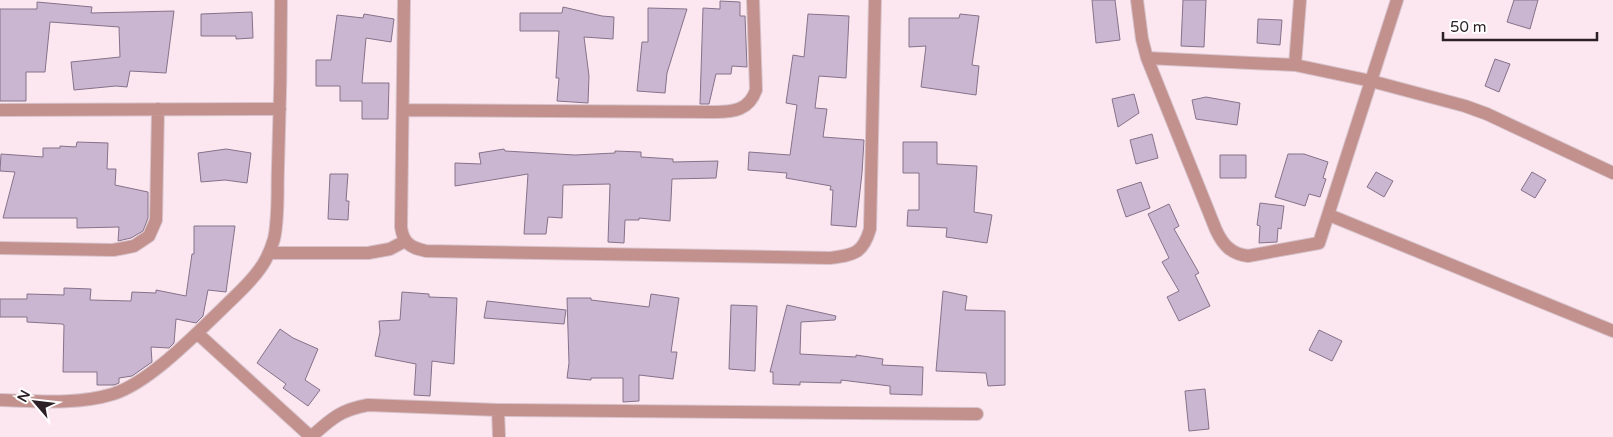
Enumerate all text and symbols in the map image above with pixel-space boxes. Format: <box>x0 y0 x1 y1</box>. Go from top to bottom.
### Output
scale bar <box>1443 10 1597 42</box>
text: 50 m <box>1450 18 1487 36</box>
north arrow <box>10 377 60 427</box>
text: N <box>14 387 34 405</box>

